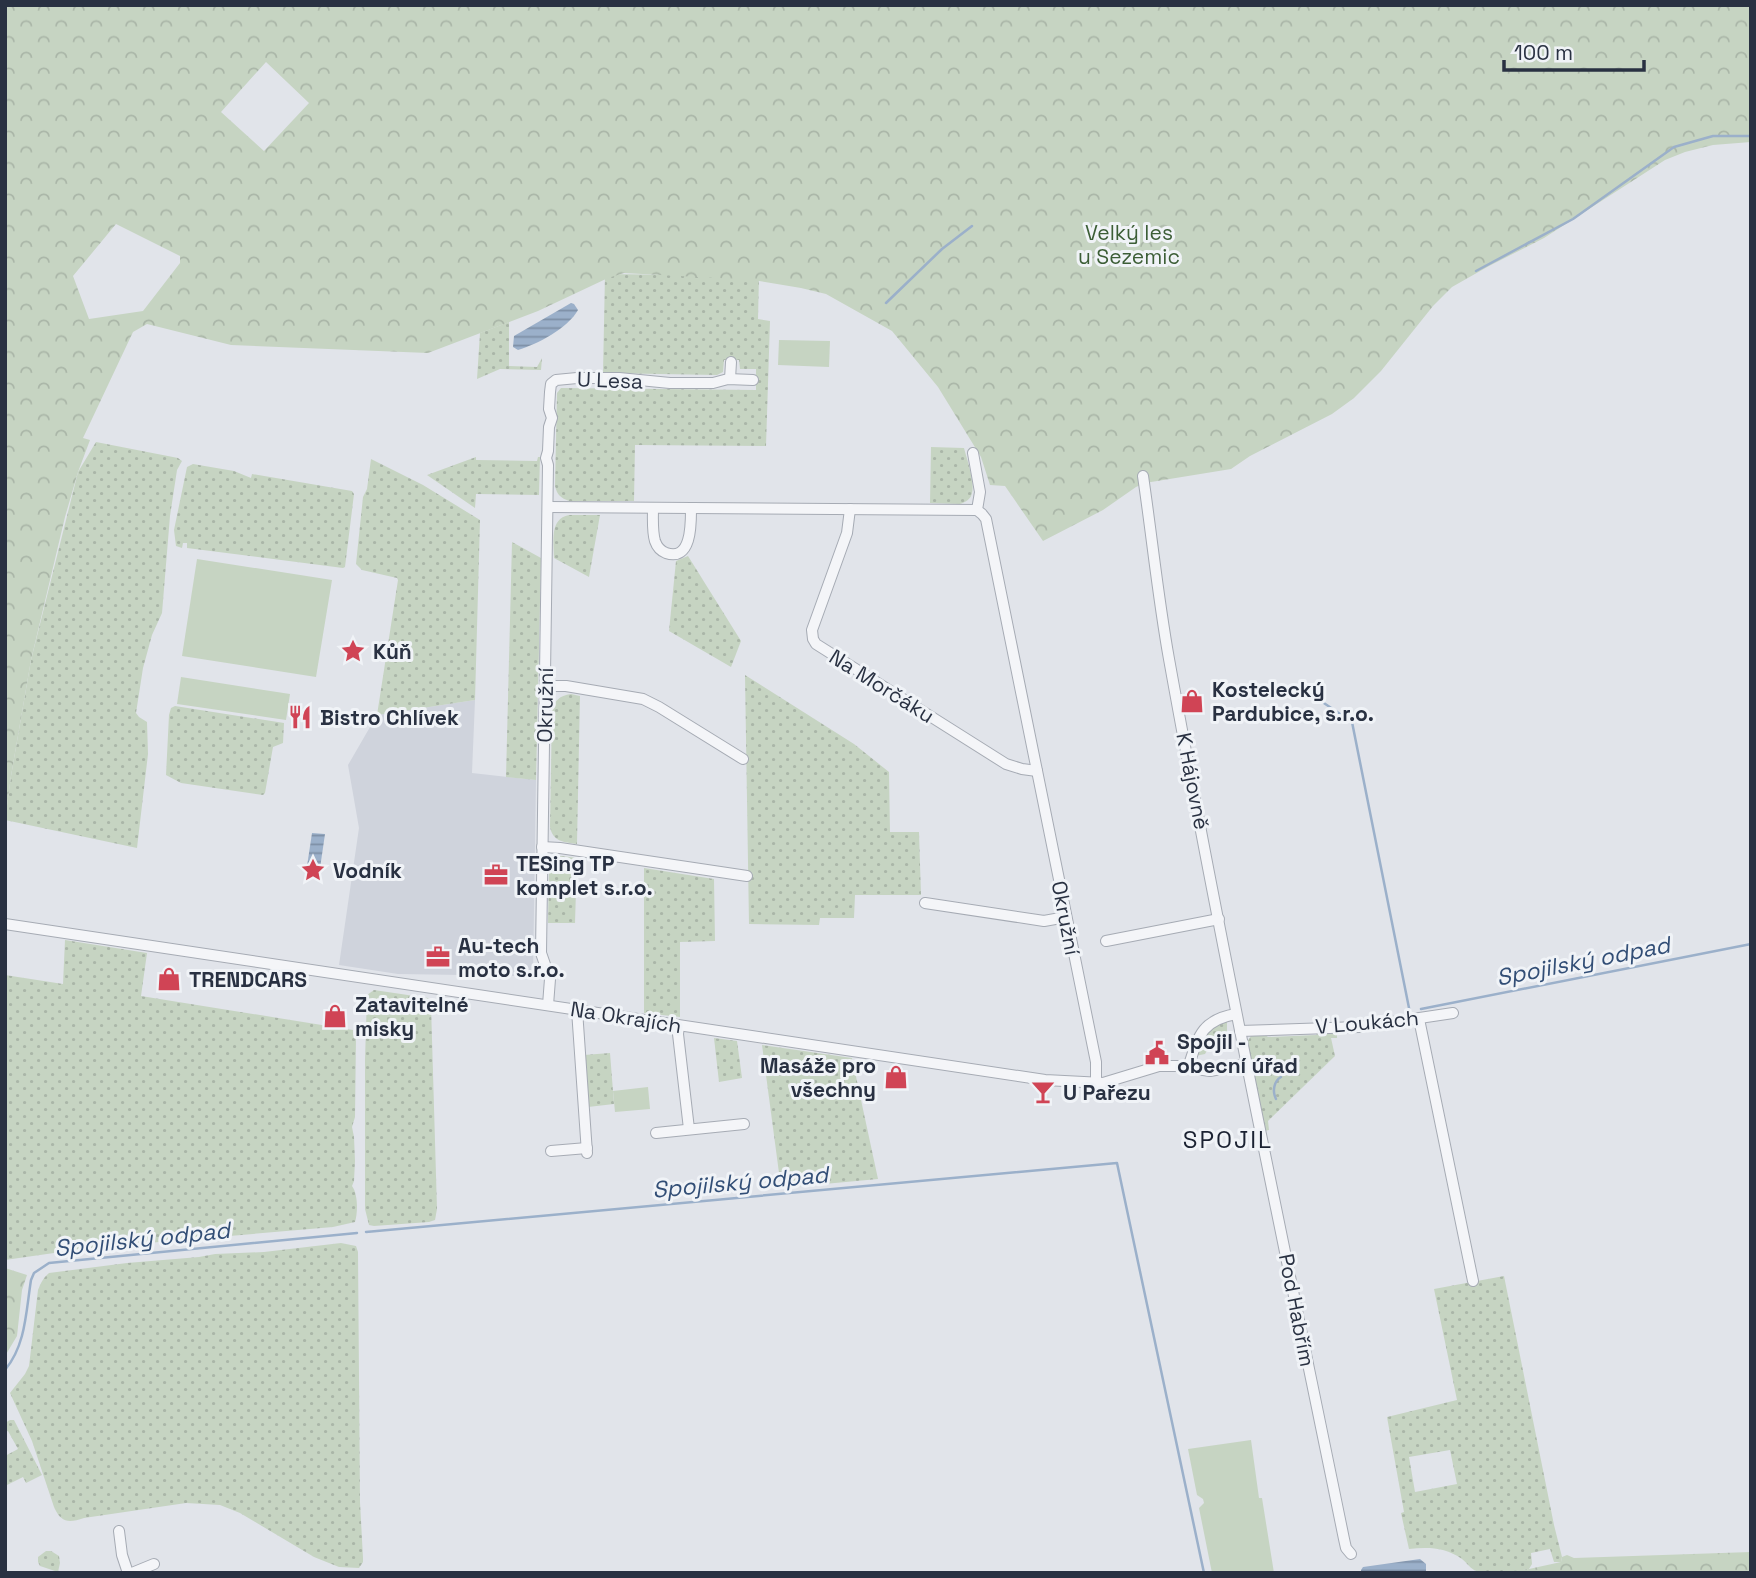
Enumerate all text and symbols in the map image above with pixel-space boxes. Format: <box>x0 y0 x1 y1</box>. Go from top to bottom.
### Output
scale bar <box>1504 28 1644 72</box>
text: 100 m <box>1514 39 1573 66</box>
park label: Velký les u Sezemic <box>1078 219 1180 270</box>
street label: U Lesa <box>576 365 644 395</box>
place icon: Kůň <box>339 637 367 665</box>
place label: Kůň <box>373 638 412 665</box>
street label: Na Morčáku <box>824 643 940 729</box>
street label: Okružní <box>531 666 559 743</box>
place label: Kostelecký Pardubice, s.r.o. <box>1212 676 1374 727</box>
shop icon: Kostelecký Pardubice, s.r.o. <box>1178 687 1206 715</box>
restaurant icon: Bistro Chlívek <box>286 703 314 731</box>
place label: Bistro Chlívek <box>320 704 459 731</box>
street label: K Hájovně <box>1170 730 1216 832</box>
place label: TESing TP komplet s.r.o. <box>516 850 653 901</box>
place icon: Vodník <box>299 856 327 884</box>
place label: Vodník <box>333 857 402 884</box>
office icon: TESing TP komplet s.r.o. <box>482 861 510 889</box>
street label: Okružní <box>1046 879 1087 958</box>
water label: Spojilský odpad <box>1494 929 1674 993</box>
place label: Au-tech moto s.r.o. <box>458 932 565 983</box>
office icon: Au-tech moto s.r.o. <box>424 943 452 971</box>
shop icon: TRENDCARS <box>155 965 183 993</box>
place label: TRENDCARS <box>189 966 307 993</box>
place label: Zatavitelné misky <box>355 991 469 1042</box>
street label: Na Okrajích <box>568 995 684 1039</box>
shop icon: Zatavitelné misky <box>321 1002 349 1030</box>
street label: V Loukách <box>1314 1004 1420 1040</box>
place label: Spojil - obecní úřad <box>1177 1028 1298 1079</box>
public building icon: Spojil - obecní úřad <box>1143 1039 1171 1067</box>
place label: Masáže pro všechny <box>760 1052 876 1103</box>
shop icon: Masáže pro všechny <box>882 1063 910 1091</box>
bar icon: U Pařezu <box>1029 1078 1057 1106</box>
place label: U Pařezu <box>1063 1079 1151 1106</box>
district label: SPOJIL <box>1183 1124 1273 1155</box>
water label: Spojilský odpad <box>651 1159 831 1205</box>
water label: Spojilský odpad <box>53 1215 233 1263</box>
street label: Pod Habřím <box>1273 1251 1321 1369</box>

